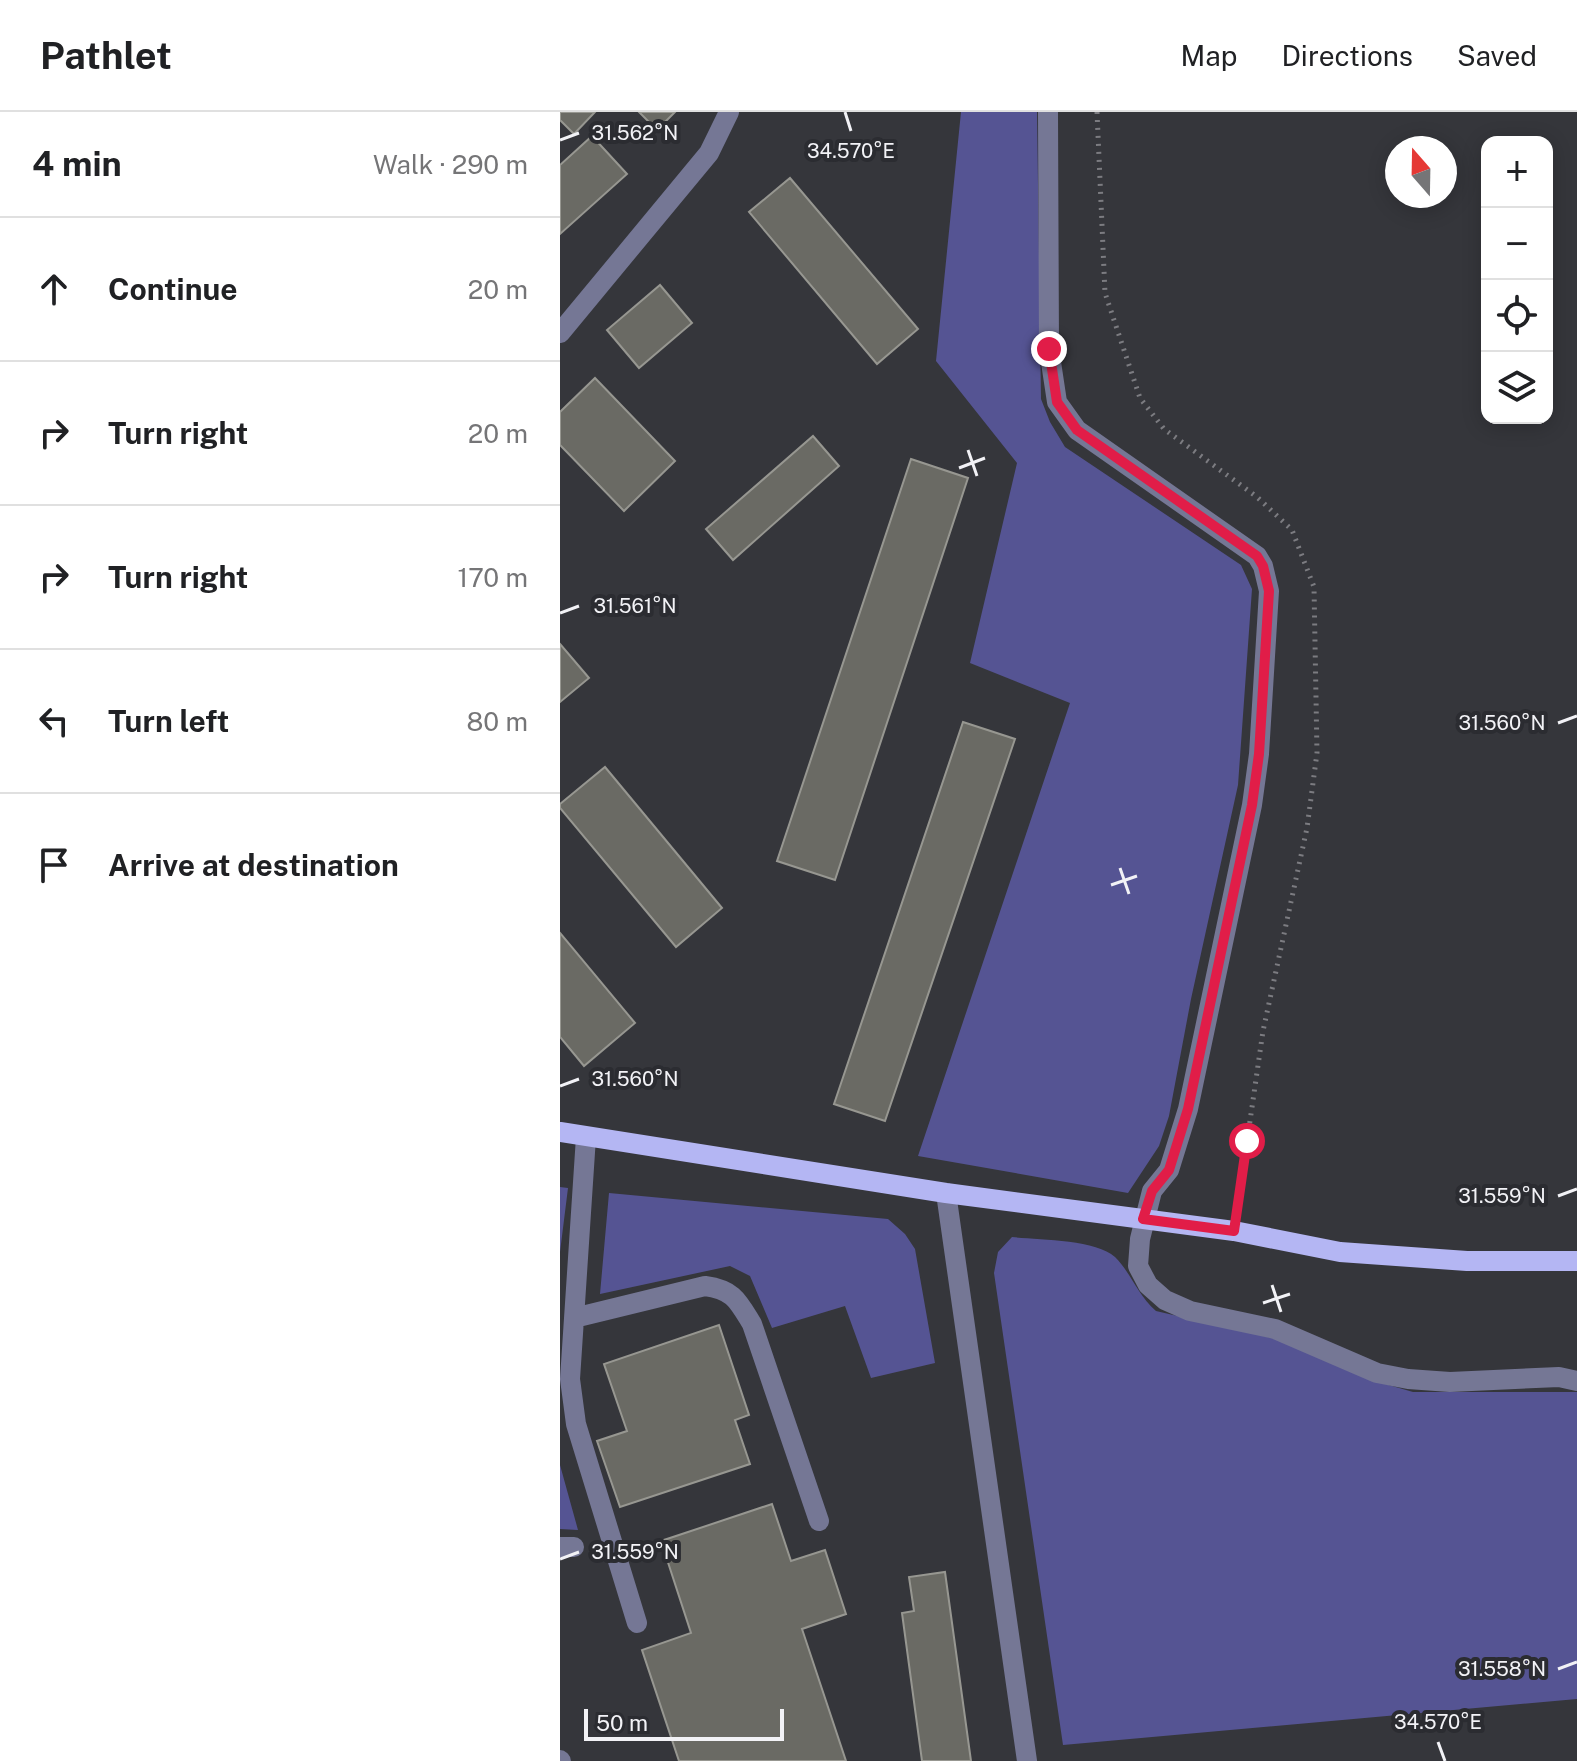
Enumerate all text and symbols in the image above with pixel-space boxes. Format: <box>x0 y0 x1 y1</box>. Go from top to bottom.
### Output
text: Pathlet <box>40 33 172 78</box>
text: Map <box>1181 39 1237 72</box>
text: Directions <box>1281 39 1413 72</box>
text: Saved <box>1457 39 1537 72</box>
text: 31.562°N <box>592 121 678 145</box>
north arrow <box>1385 136 1457 208</box>
map controls <box>1481 136 1553 424</box>
button: + <box>1481 136 1553 208</box>
text: 34.570°E <box>807 139 895 163</box>
text: 4 min <box>32 144 122 184</box>
text: Walk · 290 m <box>373 149 528 180</box>
button: − <box>1481 208 1553 280</box>
icon: ahead <box>32 267 76 311</box>
text: Continue <box>108 271 238 307</box>
text: 20 m <box>468 274 528 305</box>
button: locate <box>1481 280 1553 352</box>
route end <box>1031 331 1067 367</box>
button: layers <box>1481 352 1553 424</box>
icon: right <box>32 411 76 455</box>
text: Turn right <box>108 415 248 451</box>
text: 20 m <box>468 418 528 449</box>
icon: right <box>32 555 76 599</box>
text: Turn right <box>108 559 248 595</box>
text: 170 m <box>458 562 528 593</box>
text: 31.561°N <box>594 594 676 618</box>
icon: left <box>32 699 76 743</box>
text: Turn left <box>108 703 229 739</box>
text: 80 m <box>467 706 528 737</box>
text: 31.560°N <box>1459 711 1545 735</box>
icon: arrive <box>32 843 76 887</box>
text: Arrive at destination <box>108 847 399 883</box>
text: 31.560°N <box>592 1067 678 1091</box>
route start <box>1229 1123 1265 1159</box>
text: 31.559°N <box>1458 1184 1546 1208</box>
text: 31.559°N <box>591 1540 679 1564</box>
text: 31.558°N <box>1458 1657 1546 1681</box>
scale bar <box>584 1705 784 1741</box>
text: 50 m <box>596 1710 648 1736</box>
text: 34.570°E <box>1394 1710 1482 1734</box>

